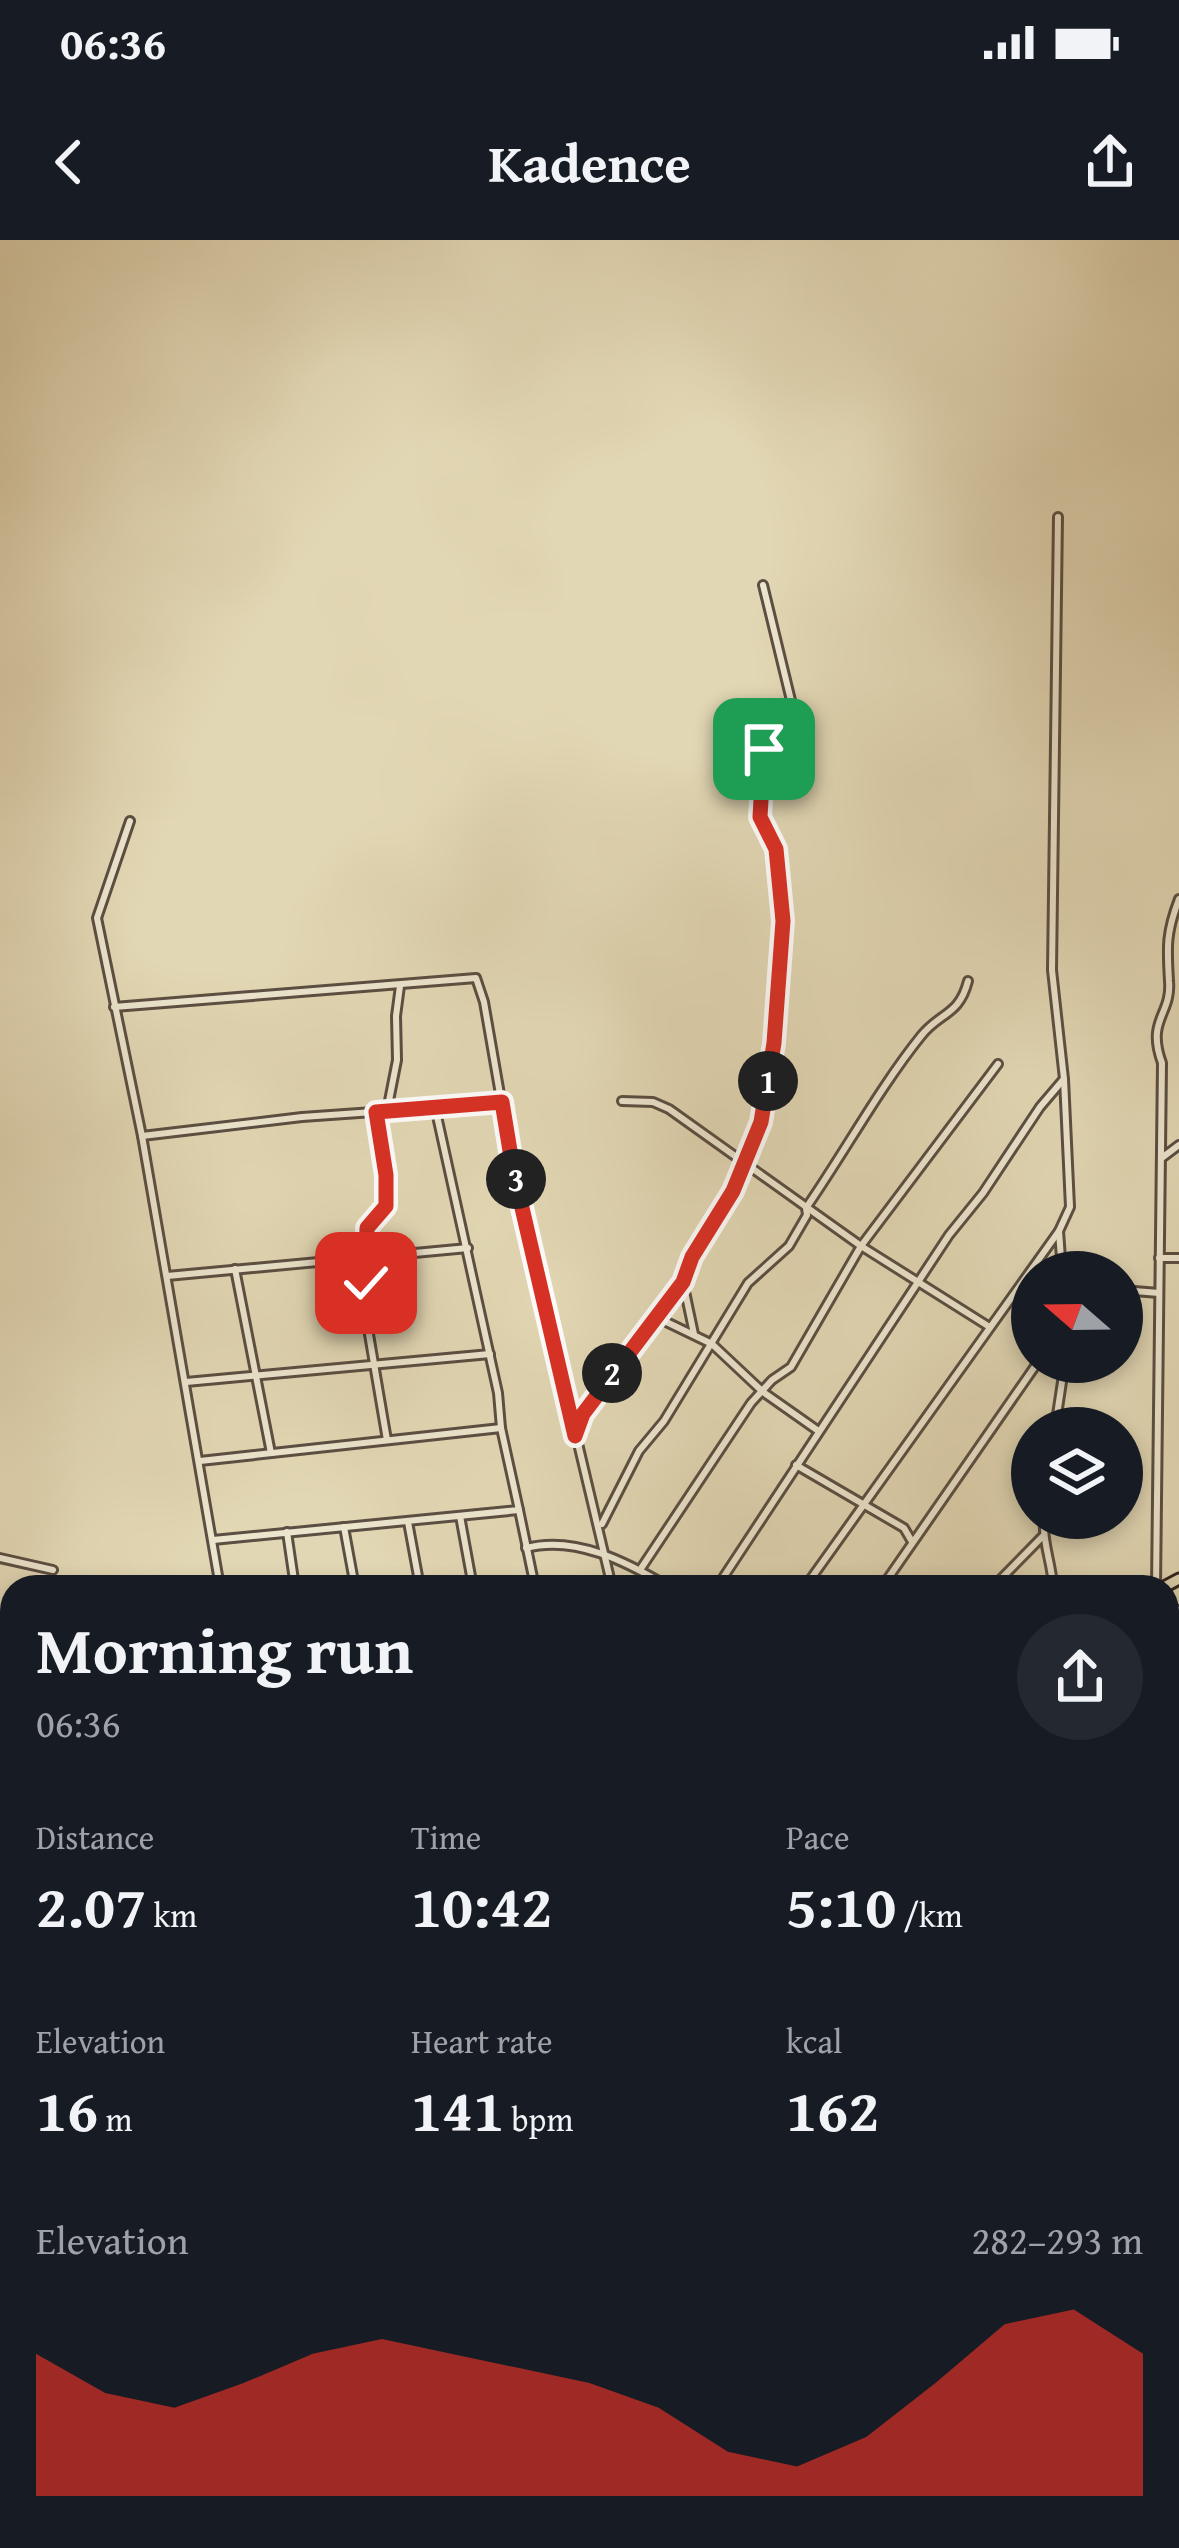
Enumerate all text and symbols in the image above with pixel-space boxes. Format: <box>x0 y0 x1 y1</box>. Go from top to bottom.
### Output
text: 06:36 <box>60 10 166 75</box>
text: Kadence <box>488 123 691 202</box>
icon: back <box>36 129 102 195</box>
icon: share <box>1077 129 1143 195</box>
pin <box>713 698 815 800</box>
icon: arrive <box>731 716 797 782</box>
pin: 1 <box>738 1051 798 1111</box>
text: 1 <box>759 1057 777 1105</box>
pin: 3 <box>486 1149 546 1209</box>
text: 3 <box>507 1155 525 1203</box>
pin <box>315 1232 417 1334</box>
icon: check <box>333 1250 399 1316</box>
north arrow <box>1011 1251 1143 1383</box>
map controls <box>1011 1251 1143 1539</box>
pin: 2 <box>582 1343 642 1403</box>
text: 2 <box>603 1349 621 1397</box>
button: layers <box>1011 1407 1143 1539</box>
text: Morning run <box>36 1600 413 1697</box>
button: share <box>1017 1614 1143 1740</box>
text: 06:36 <box>36 1694 121 1751</box>
text: Distance <box>36 1813 154 1861</box>
text: Time <box>411 1813 481 1861</box>
text: Pace <box>786 1813 849 1861</box>
text: 2.07 <box>36 1861 146 1949</box>
text: 10:42 <box>411 1861 552 1949</box>
text: 5:10 <box>786 1861 896 1949</box>
text: km <box>146 1891 197 1939</box>
text: /km <box>896 1891 963 1939</box>
text: Elevation <box>36 2017 165 2065</box>
text: Heart rate <box>411 2017 553 2065</box>
text: kcal <box>786 2017 842 2065</box>
text: 16 <box>36 2065 98 2153</box>
text: 141 <box>411 2065 504 2153</box>
text: 162 <box>786 2065 879 2153</box>
text: m <box>98 2095 132 2143</box>
text: bpm <box>504 2095 573 2143</box>
text: Elevation <box>36 2211 189 2268</box>
text: 282–293 m <box>971 2211 1143 2268</box>

